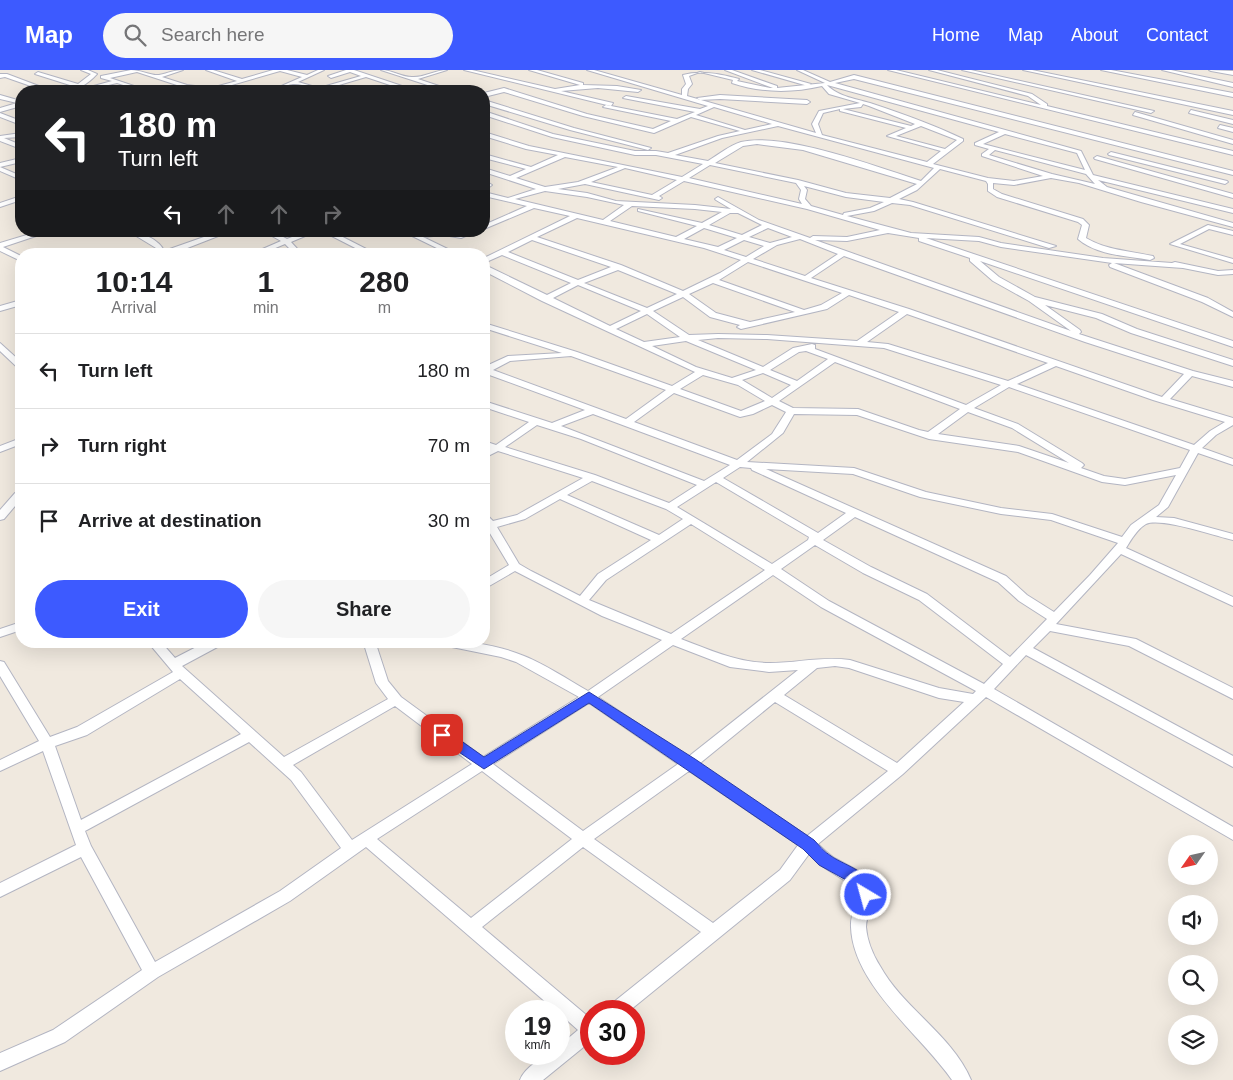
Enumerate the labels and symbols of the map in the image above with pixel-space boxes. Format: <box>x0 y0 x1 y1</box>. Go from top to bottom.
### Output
pin <box>421 714 463 756</box>
north arrow <box>1168 835 1218 885</box>
position arrow <box>839 868 891 920</box>
speed limit sign: 30 <box>580 1000 645 1065</box>

